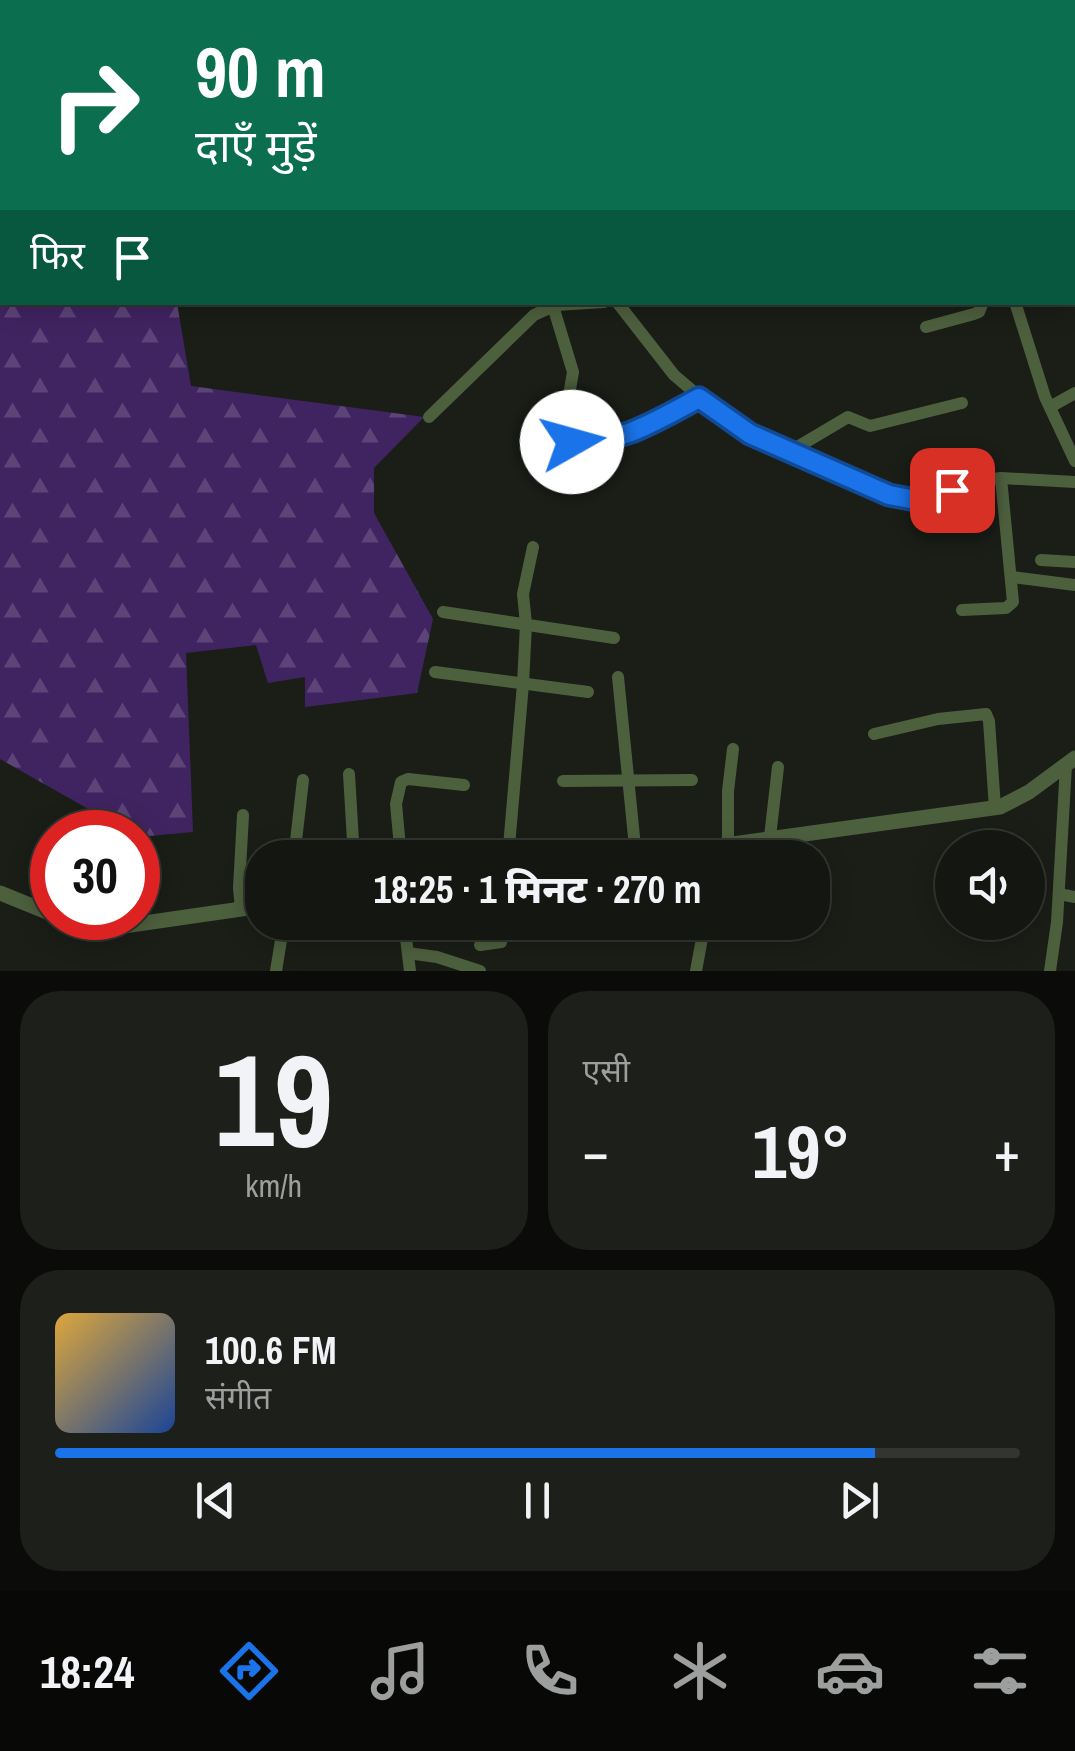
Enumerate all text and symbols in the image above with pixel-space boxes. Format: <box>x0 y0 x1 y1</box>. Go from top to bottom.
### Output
text: 90 m <box>195 25 326 119</box>
icon: right <box>30 40 160 170</box>
text: दाएँ मुड़ें <box>195 115 317 176</box>
text: फिर <box>30 230 85 281</box>
icon: arrive <box>105 230 160 285</box>
position arrow <box>520 390 624 494</box>
pin <box>910 448 995 533</box>
icon: arrive <box>925 463 980 518</box>
speed limit sign: 30 <box>30 810 160 940</box>
map controls <box>935 830 1045 940</box>
button: sound <box>935 830 1045 940</box>
text: 18:25 · 1 मिनट · 270 m <box>374 864 701 915</box>
text: 19 <box>214 1011 333 1187</box>
text: एसी <box>583 1049 630 1092</box>
text: 19° <box>752 1100 850 1201</box>
text: − <box>583 1114 609 1188</box>
text: + <box>994 1114 1020 1188</box>
text: km/h <box>245 1164 302 1207</box>
text: 100.6 FM <box>205 1325 337 1376</box>
text: संगीत <box>205 1376 271 1419</box>
icon: previous <box>188 1473 243 1528</box>
icon: pause <box>510 1473 565 1528</box>
icon: next <box>832 1473 887 1528</box>
icon: directions <box>214 1636 284 1706</box>
icon: music <box>365 1636 435 1706</box>
icon: phone <box>515 1636 585 1706</box>
icon: climate <box>665 1636 735 1706</box>
icon: car <box>815 1636 885 1706</box>
icon: filters <box>965 1636 1035 1706</box>
text: 18:24 <box>40 1641 134 1702</box>

